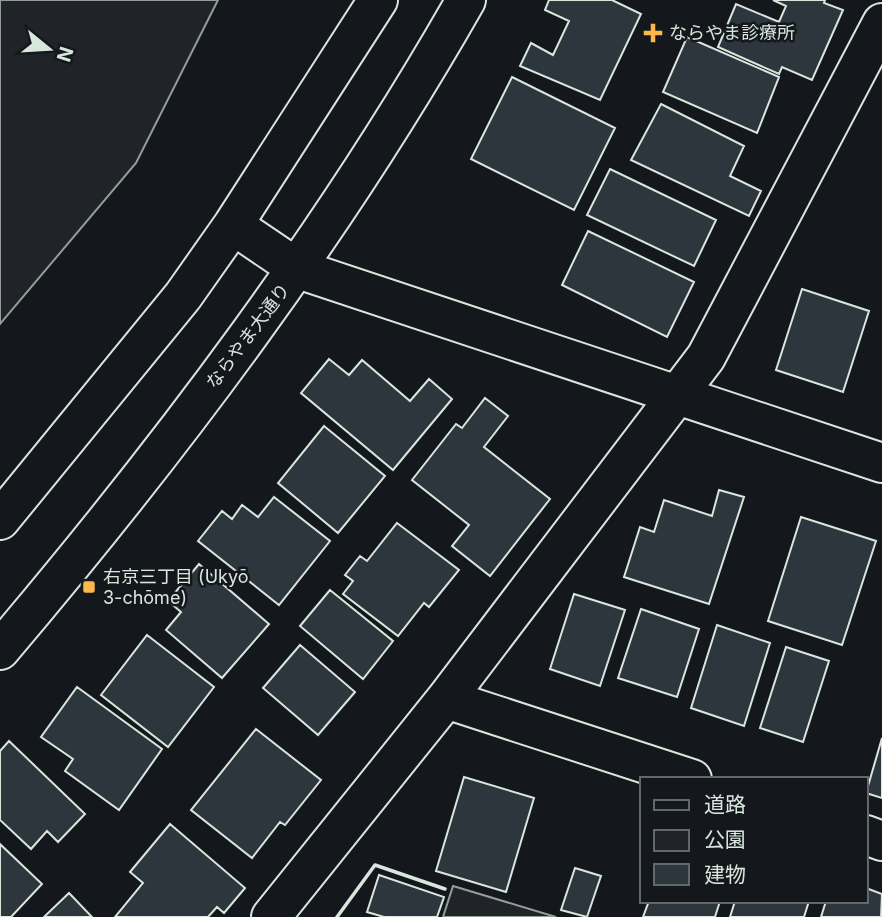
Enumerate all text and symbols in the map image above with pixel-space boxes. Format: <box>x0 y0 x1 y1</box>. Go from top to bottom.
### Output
north arrow <box>14 14 84 84</box>
place label: ならやま診療所 <box>669 22 795 43</box>
marker: ならやま診療所 <box>643 23 663 43</box>
text: N <box>52 44 78 65</box>
street label: ならやま大通り <box>201 279 294 392</box>
place label: 右京三丁目 (Ukyō 3-chōme) <box>103 566 248 608</box>
marker: 右京三丁目 (Ukyō 3-chōme) <box>81 579 97 595</box>
legend <box>640 777 868 903</box>
text: 道路 <box>704 792 746 817</box>
text: 公園 <box>704 827 746 852</box>
text: 建物 <box>704 862 746 887</box>

